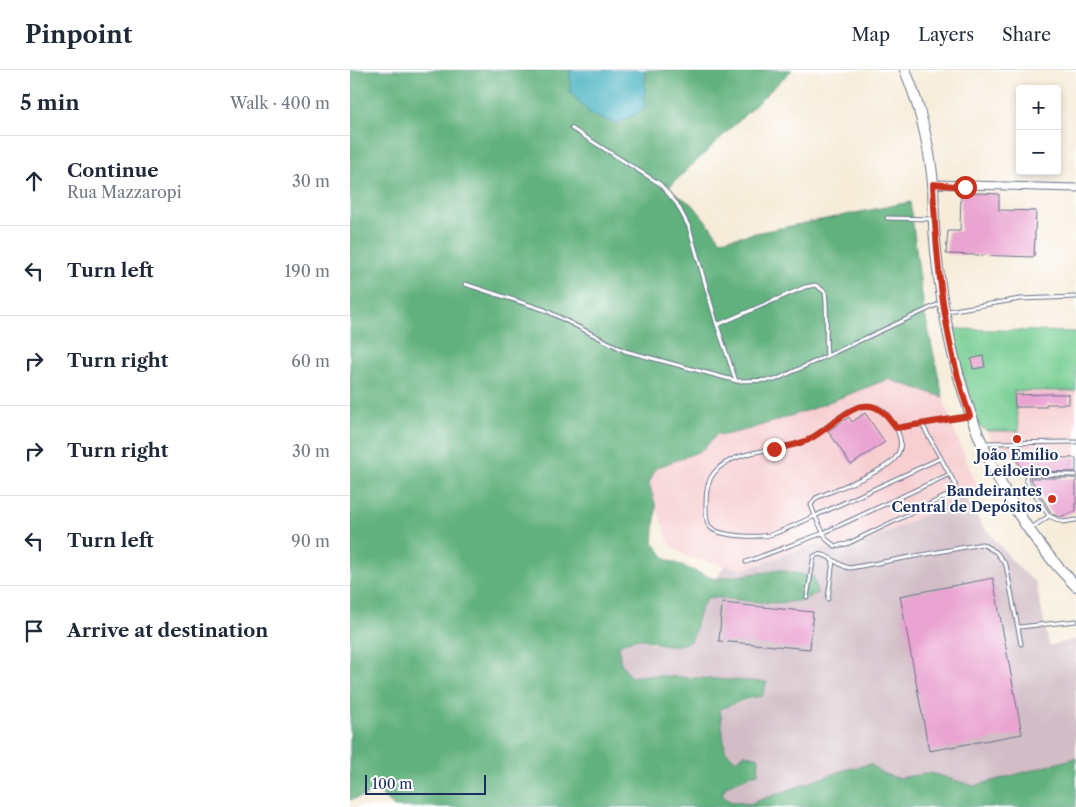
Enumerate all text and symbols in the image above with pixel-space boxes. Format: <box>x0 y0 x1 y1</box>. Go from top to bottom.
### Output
text: Pinpoint <box>25 20 132 49</box>
text: Map <box>852 24 890 46</box>
text: Layers <box>918 24 974 46</box>
text: Share <box>1002 24 1051 46</box>
map controls <box>1016 85 1061 175</box>
button: + <box>1016 85 1061 130</box>
text: 5 min <box>20 90 80 115</box>
text: Walk · 400 m <box>230 93 330 113</box>
button: − <box>1016 130 1061 175</box>
text: Continue <box>67 159 159 182</box>
icon: ahead <box>20 167 48 195</box>
text: 30 m <box>292 171 330 191</box>
route start <box>954 176 977 199</box>
text: Rua Mazzaropi <box>67 182 182 202</box>
icon: left <box>20 257 48 285</box>
text: Turn left <box>67 259 154 282</box>
text: 190 m <box>285 261 330 281</box>
icon: right <box>20 347 48 375</box>
text: Turn right <box>67 349 168 372</box>
text: 60 m <box>291 351 330 371</box>
marker: João Emílio Leiloeiro <box>1011 433 1023 445</box>
icon: right <box>20 437 48 465</box>
route end <box>763 438 786 461</box>
text: Turn right <box>67 439 168 462</box>
text: 30 m <box>292 441 330 461</box>
place label: João Emílio Leiloeiro <box>973 446 1058 480</box>
place label: Bandeirantes Central de Depósitos <box>891 482 1042 516</box>
marker: Bandeirantes Central de Depósitos <box>1046 493 1058 505</box>
icon: left <box>20 527 48 555</box>
text: Turn left <box>67 529 154 552</box>
text: 90 m <box>291 531 330 551</box>
icon: arrive <box>20 617 48 645</box>
text: Arrive at destination <box>67 619 268 642</box>
scale bar <box>365 772 486 795</box>
text: 100 m <box>372 775 412 793</box>

